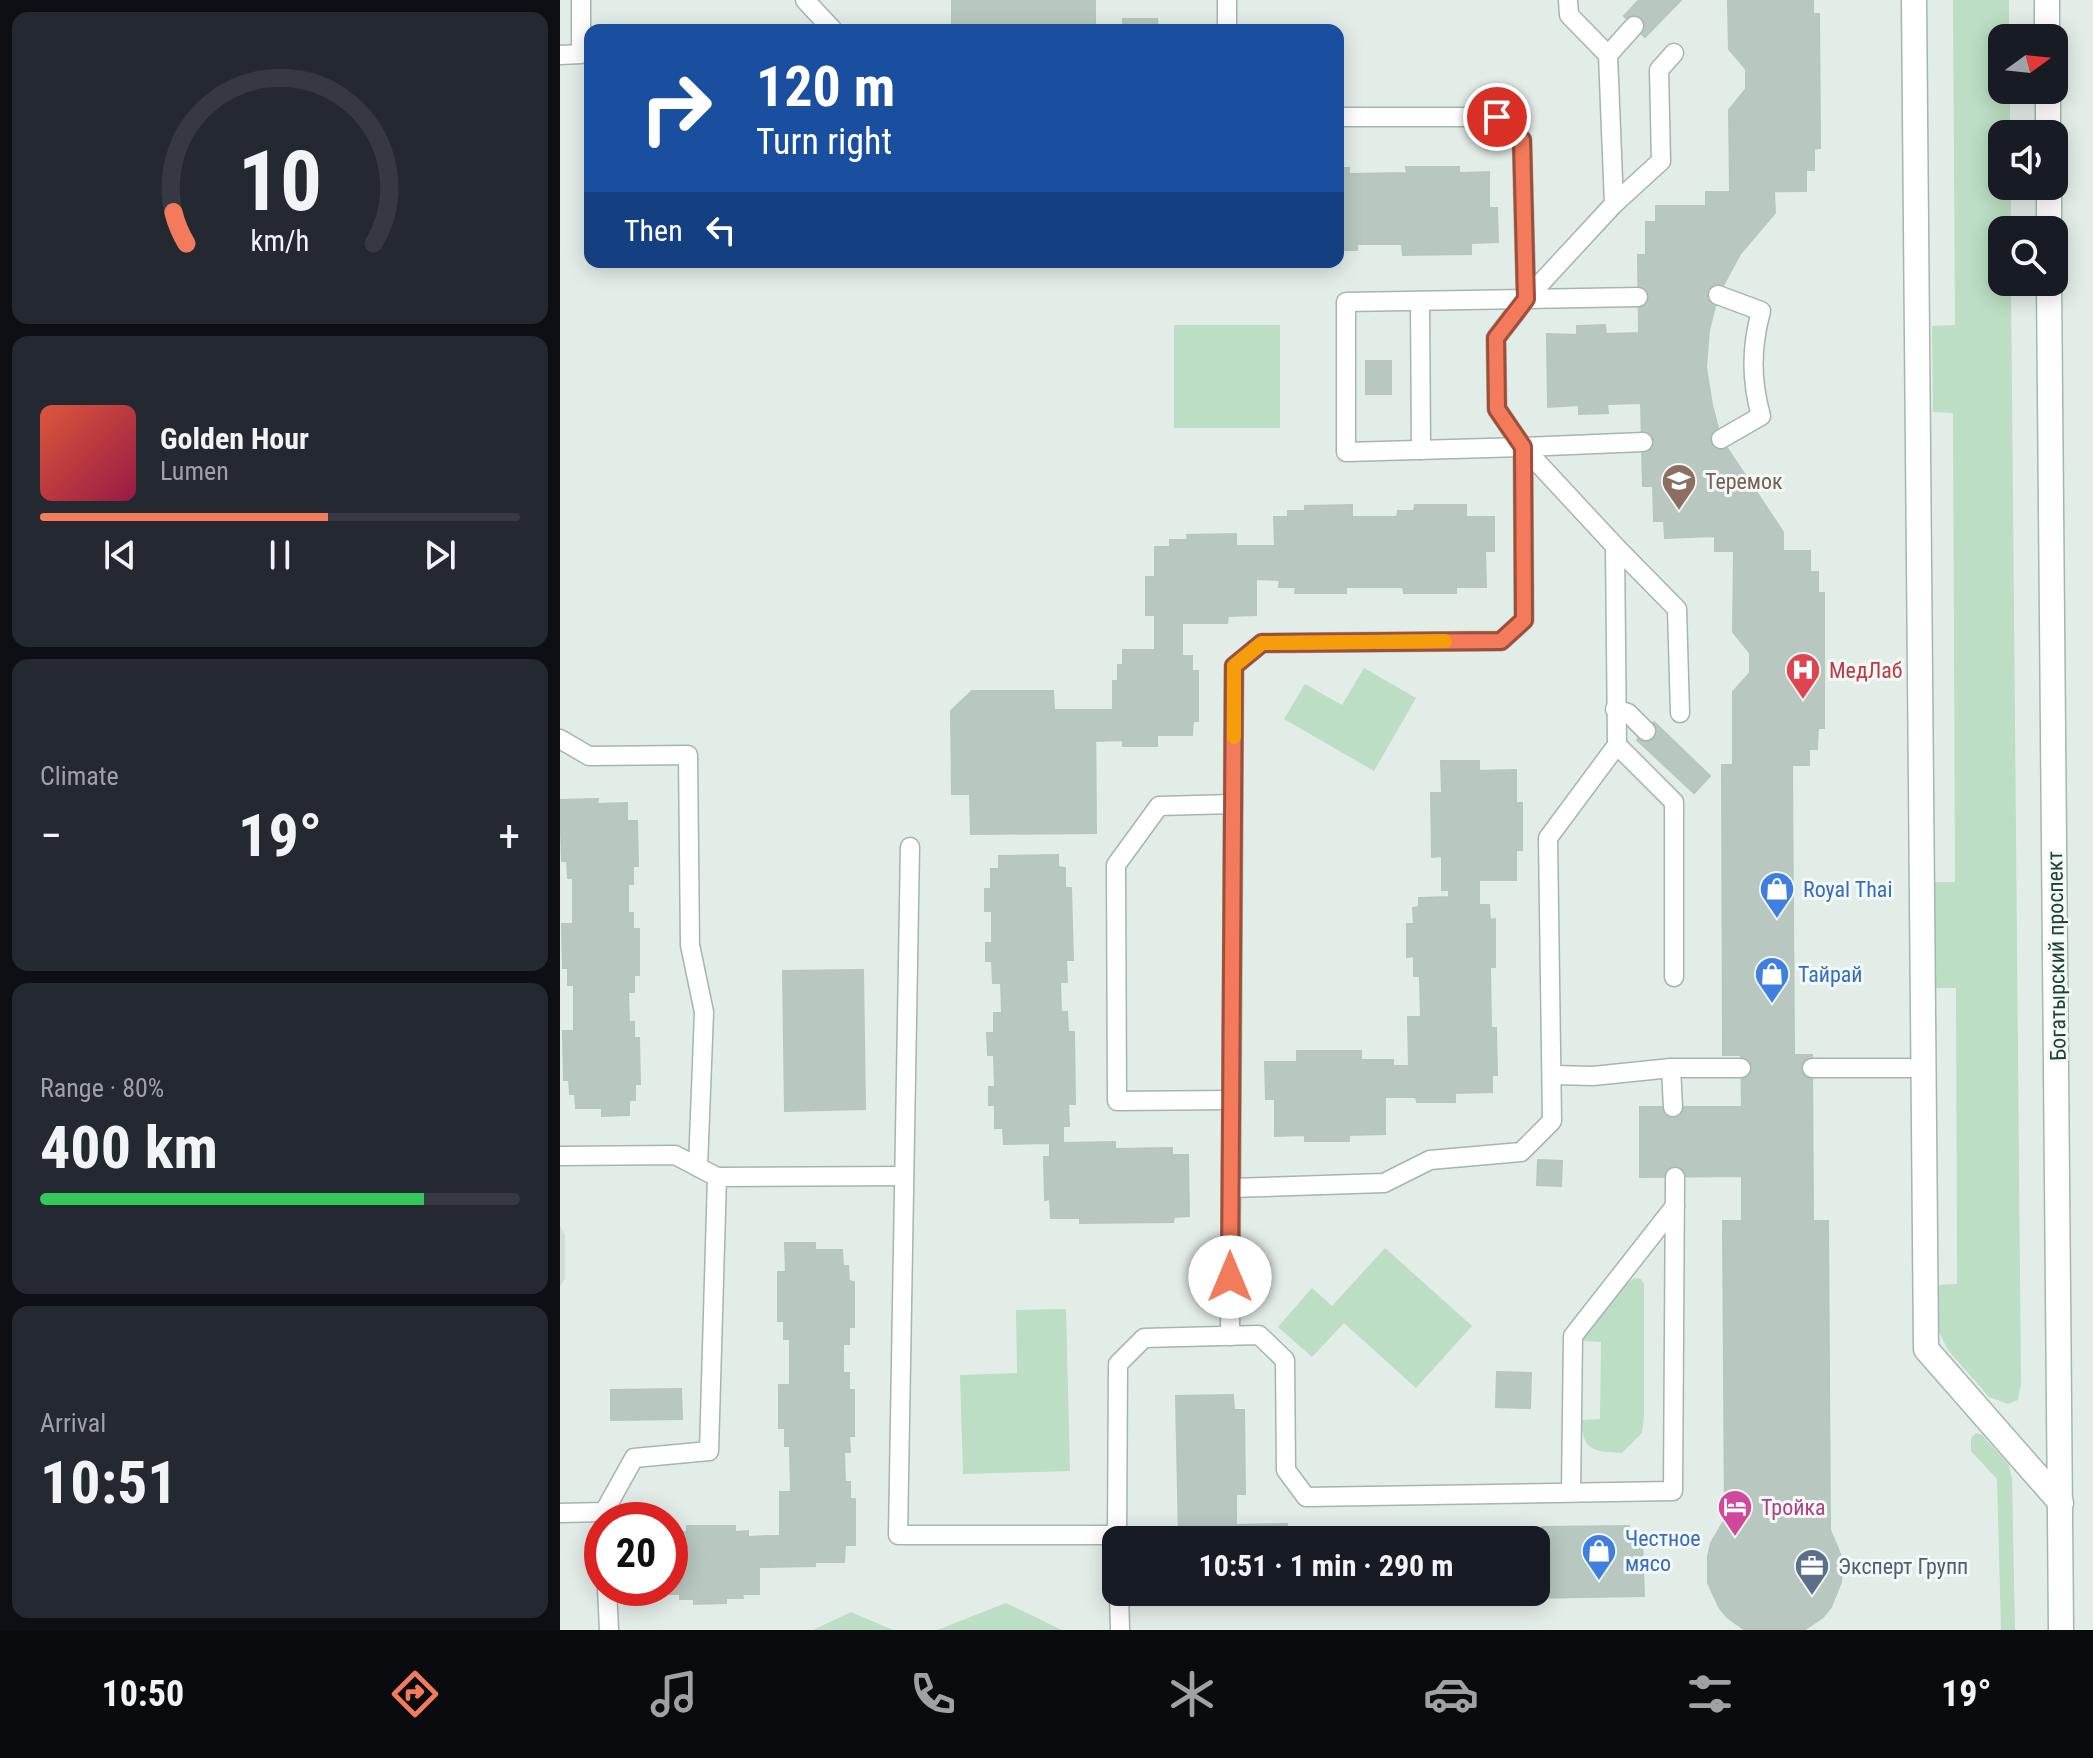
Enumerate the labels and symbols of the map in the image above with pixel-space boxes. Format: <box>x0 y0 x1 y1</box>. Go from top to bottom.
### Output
north arrow <box>1988 24 2068 104</box>
pin <box>1463 83 1531 151</box>
school or university icon: Теремок <box>1660 462 1698 512</box>
place label: Теремок <box>1705 469 1783 494</box>
hospital icon: МедЛаб <box>1784 651 1822 701</box>
place label: МедЛаб <box>1829 658 1902 683</box>
street label: Богатырский проспект <box>2042 851 2071 1061</box>
shop icon: Royal Thai <box>1758 870 1796 920</box>
place label: Royal Thai <box>1803 877 1892 902</box>
shop icon: Тайрай <box>1753 955 1791 1005</box>
place label: Тайрай <box>1798 962 1863 987</box>
position arrow <box>1188 1235 1272 1319</box>
hotel icon: Тройка <box>1716 1488 1754 1538</box>
place label: Тройка <box>1761 1495 1826 1520</box>
speed limit sign: 20 <box>584 1502 688 1606</box>
place label: Честное мясо <box>1625 1526 1701 1576</box>
shop icon: Честное мясо <box>1580 1532 1618 1582</box>
office icon: Эксперт Групп <box>1793 1547 1831 1597</box>
place label: Эксперт Групп <box>1838 1554 1968 1579</box>

